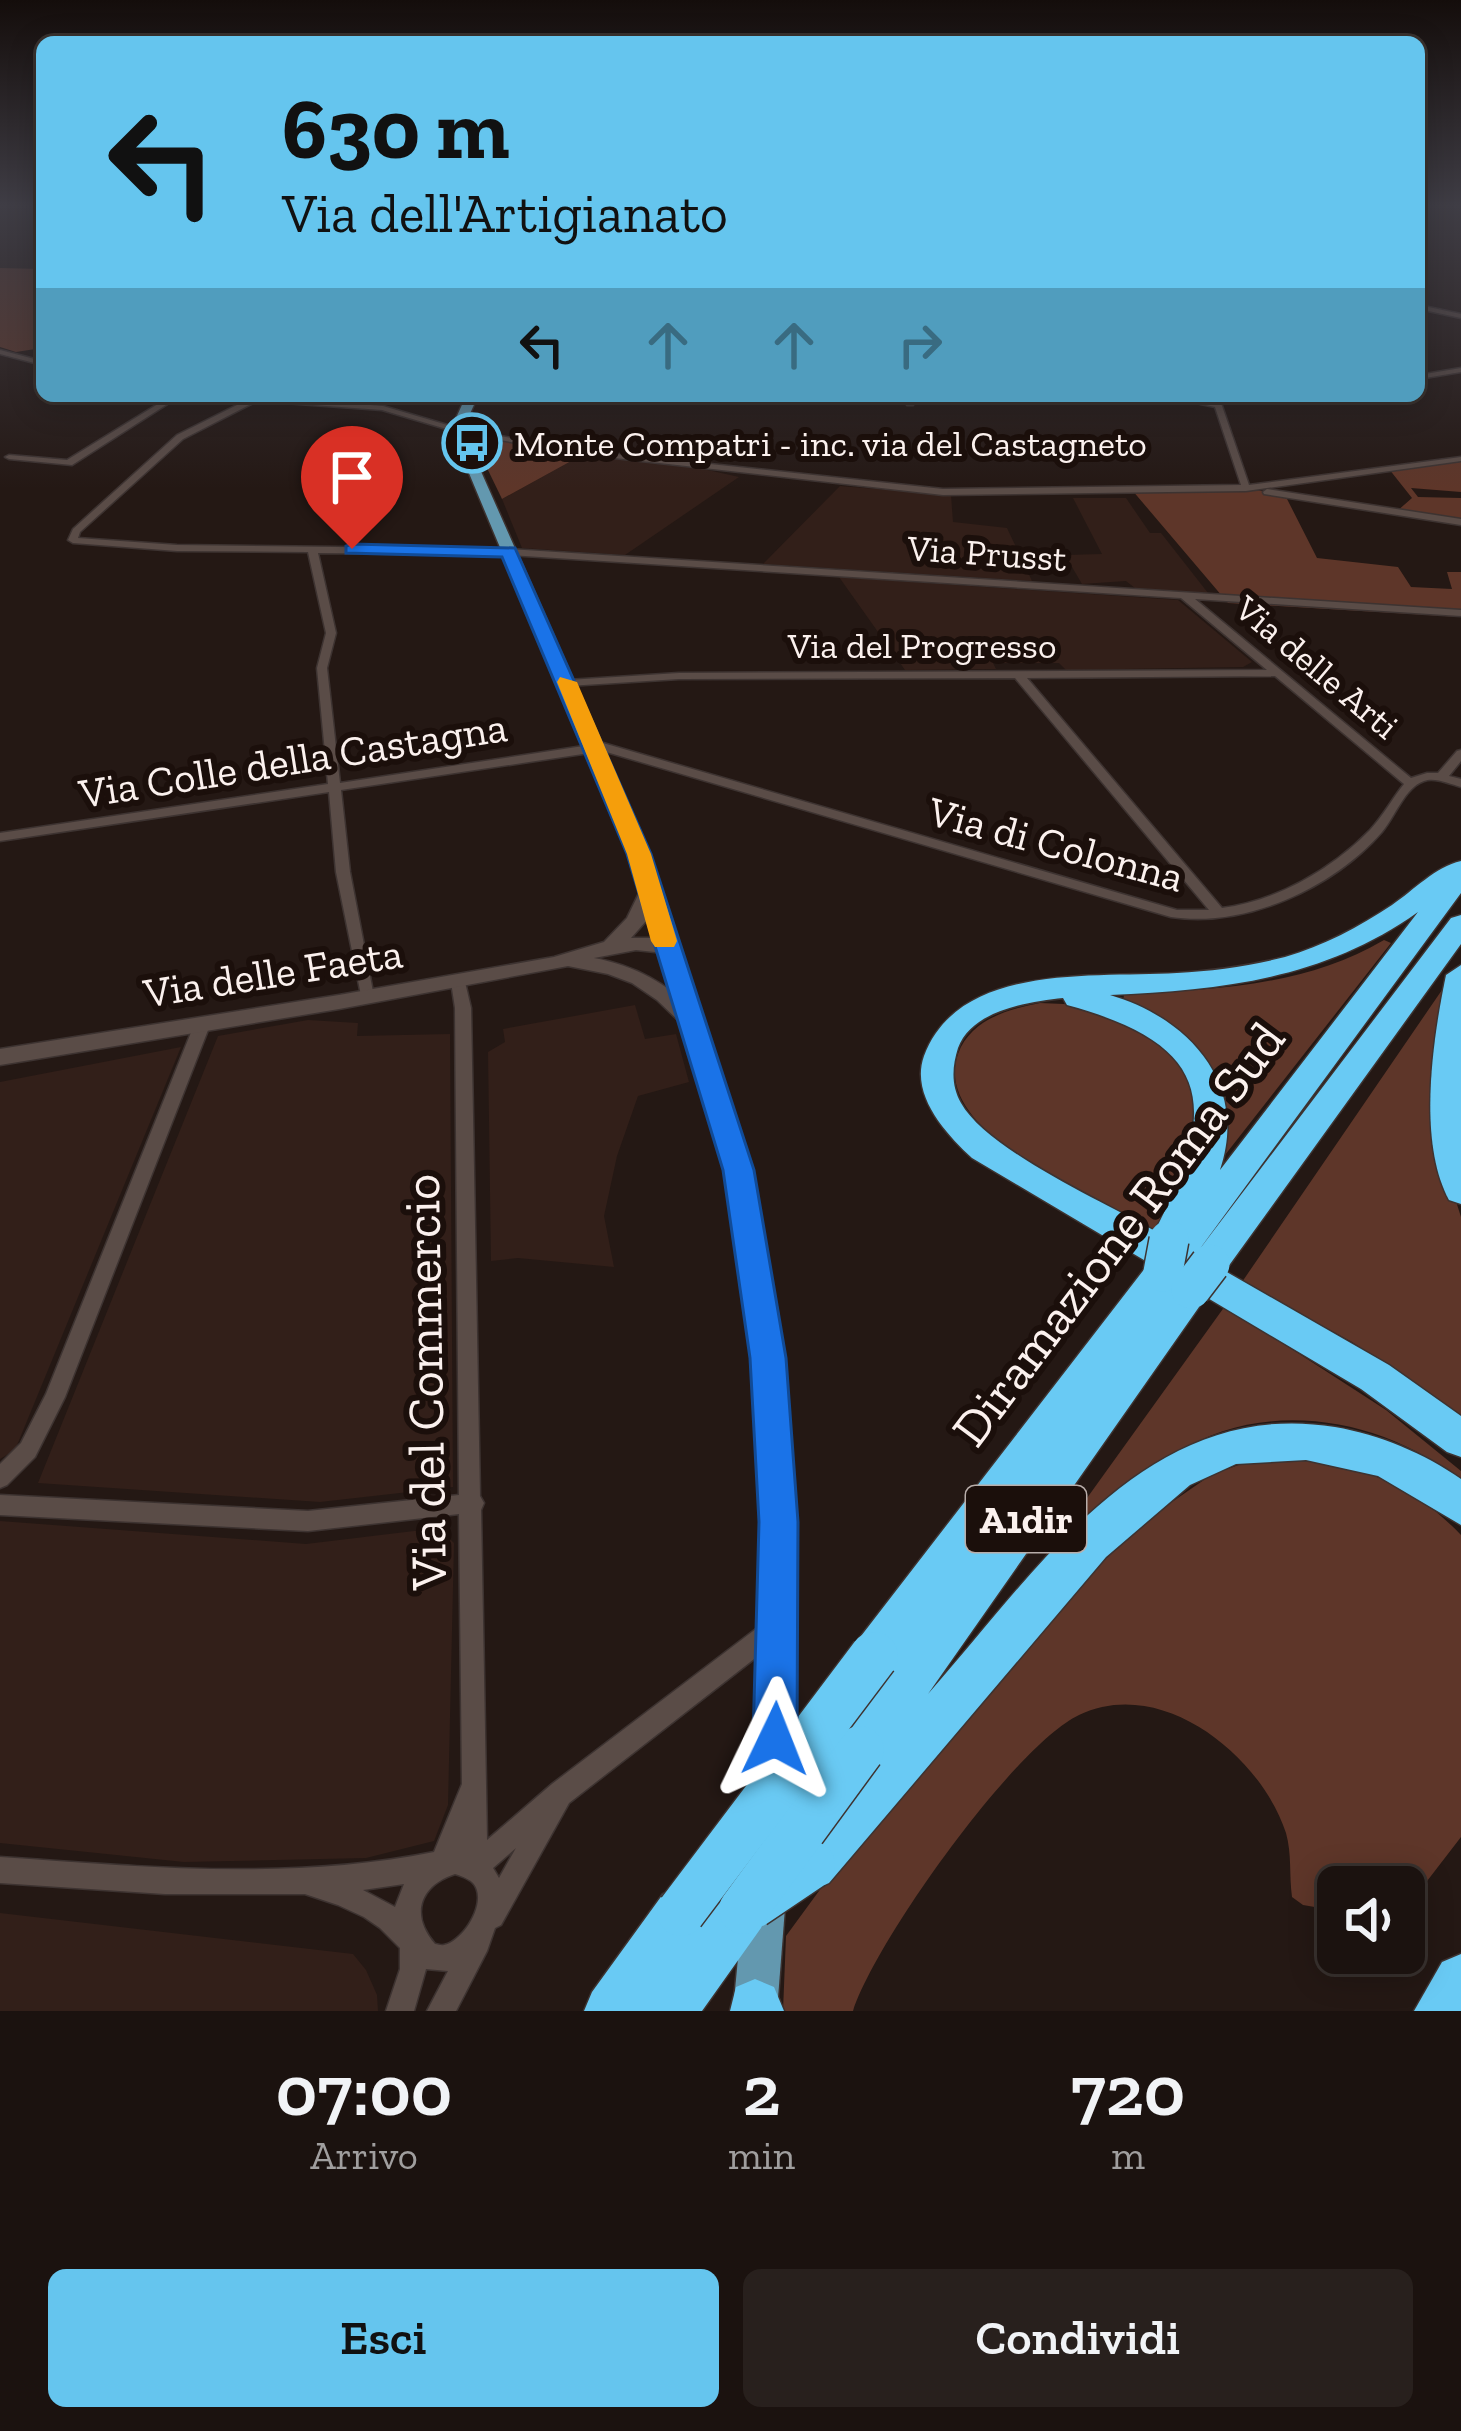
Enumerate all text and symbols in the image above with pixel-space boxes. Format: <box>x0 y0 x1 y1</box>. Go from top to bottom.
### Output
text: 630 m <box>282 79 509 180</box>
icon: left <box>84 84 240 240</box>
text: Via dell'Artigianato <box>282 181 728 246</box>
icon: left <box>509 312 575 378</box>
icon: ahead <box>635 312 701 378</box>
icon: ahead <box>761 312 827 378</box>
icon: right <box>887 312 953 378</box>
bus stop icon: Monte Compatri - inc. via del Castagneto <box>441 412 503 474</box>
place label: Monte Compatri - inc. via del Castagneto <box>514 422 1147 465</box>
pin <box>301 426 403 549</box>
icon: arrive <box>319 444 385 510</box>
street label: Via Prusst <box>905 526 1069 580</box>
street label: Via delle Arti <box>1226 586 1407 748</box>
street label: Via del Progresso <box>787 624 1056 667</box>
street label: Via Colle della Castagna <box>75 701 510 819</box>
street label: Via di Colonna <box>922 785 1189 903</box>
street label: Via delle Faeta <box>139 927 406 1019</box>
street label: Diramazione Roma Sud <box>939 1010 1297 1458</box>
street label: Via del Commercio <box>391 1173 459 1592</box>
road number: A1dir <box>966 1486 1086 1552</box>
position arrow <box>712 1676 838 1802</box>
map controls <box>1317 1866 1425 1974</box>
button: sound <box>1317 1866 1425 1974</box>
text: 07:00 <box>276 2047 452 2133</box>
text: 2 <box>742 2047 781 2133</box>
text: 720 <box>1071 2047 1185 2133</box>
text: Arrivo <box>310 2132 418 2179</box>
text: min <box>728 2132 795 2179</box>
text: m <box>1111 2132 1145 2179</box>
button: Esci <box>48 2269 719 2407</box>
button: Condividi <box>743 2269 1413 2407</box>

